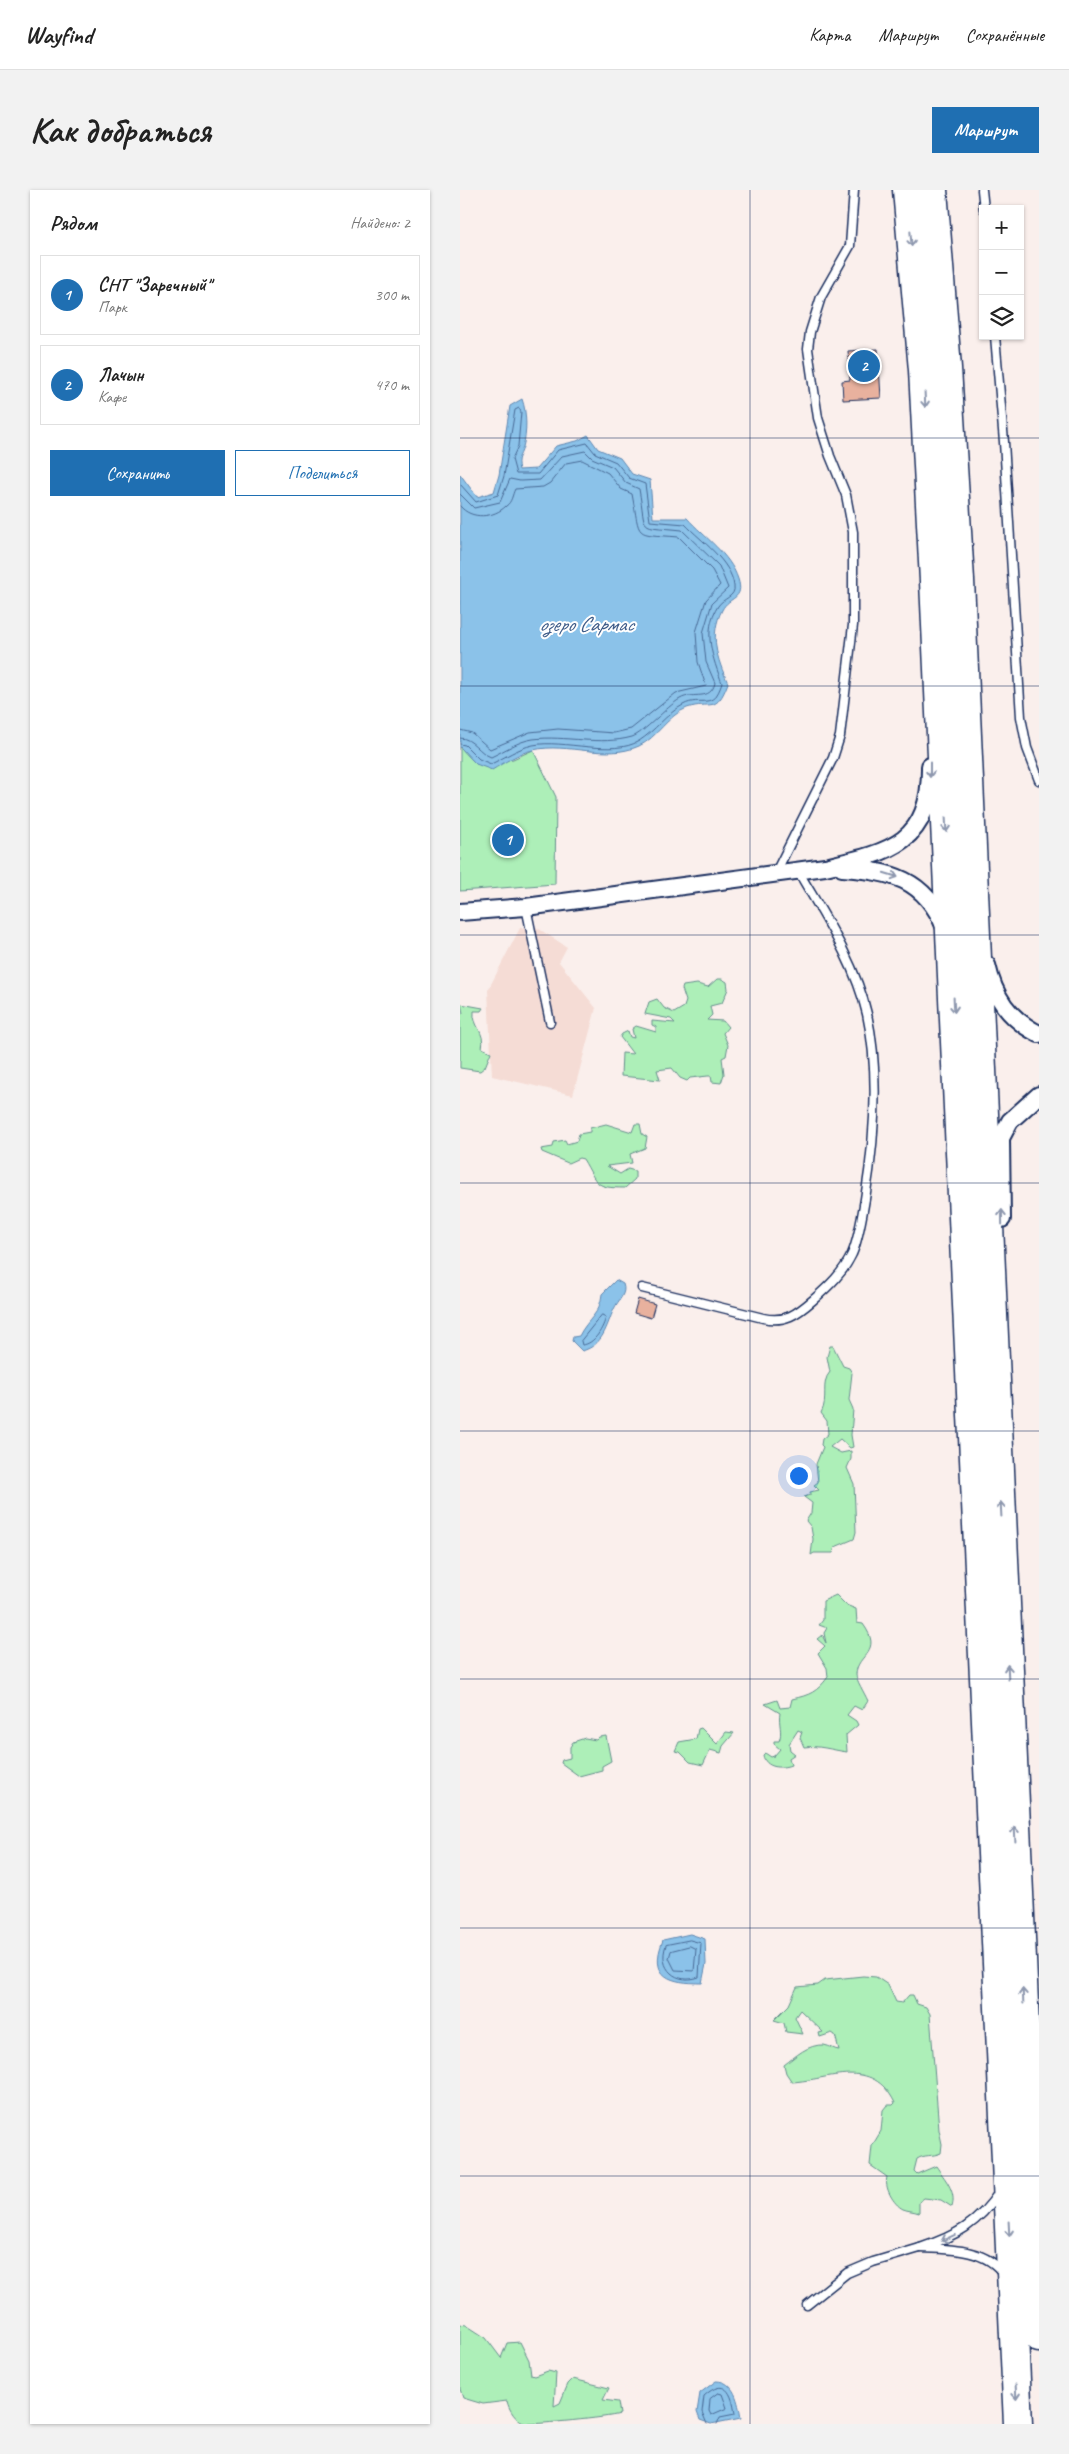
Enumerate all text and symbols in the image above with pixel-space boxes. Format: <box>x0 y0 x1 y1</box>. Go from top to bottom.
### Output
text: Wayfind <box>25 20 92 50</box>
text: Карта <box>809 24 850 46</box>
text: Маршрут <box>878 24 938 46</box>
text: Сохранённые <box>966 24 1044 46</box>
button: Маршрут <box>932 107 1039 153</box>
text: Как добраться <box>30 108 211 153</box>
map controls <box>979 205 1024 340</box>
button: + <box>979 205 1024 250</box>
text: Рядом <box>50 210 97 236</box>
text: Найдено: 2 <box>350 213 410 233</box>
one-way arrow <box>907 230 916 246</box>
button: − <box>979 250 1024 295</box>
text: СНТ "Заречный" <box>98 273 211 297</box>
text: 1 <box>63 285 71 305</box>
text: 300 m <box>375 285 409 305</box>
button: layers <box>979 295 1024 340</box>
text: Парк <box>98 297 127 317</box>
pin: 2 <box>848 347 880 385</box>
text: Лачын <box>98 363 144 387</box>
text: 2 <box>63 375 71 395</box>
text: 470 m <box>375 375 409 395</box>
text: Кафе <box>98 387 126 407</box>
one-way arrow <box>920 392 929 408</box>
button: Сохранить <box>50 450 225 496</box>
button: Поделиться <box>235 450 410 496</box>
water label: озеро Сармас <box>539 611 636 638</box>
one-way arrow <box>925 762 935 778</box>
one-way arrow <box>941 817 950 833</box>
pin: 1 <box>492 821 524 859</box>
one-way arrow <box>882 870 898 880</box>
one-way arrow <box>949 997 958 1013</box>
one-way arrow <box>997 1210 1007 1226</box>
your location <box>786 1463 812 1489</box>
one-way arrow <box>996 1502 1005 1518</box>
one-way arrow <box>1003 1664 1013 1680</box>
one-way arrow <box>1011 1826 1020 1842</box>
one-way arrow <box>1018 1989 1028 2005</box>
one-way arrow <box>1004 2221 1013 2237</box>
one-way arrow <box>941 2233 956 2243</box>
one-way arrow <box>1012 2383 1021 2399</box>

